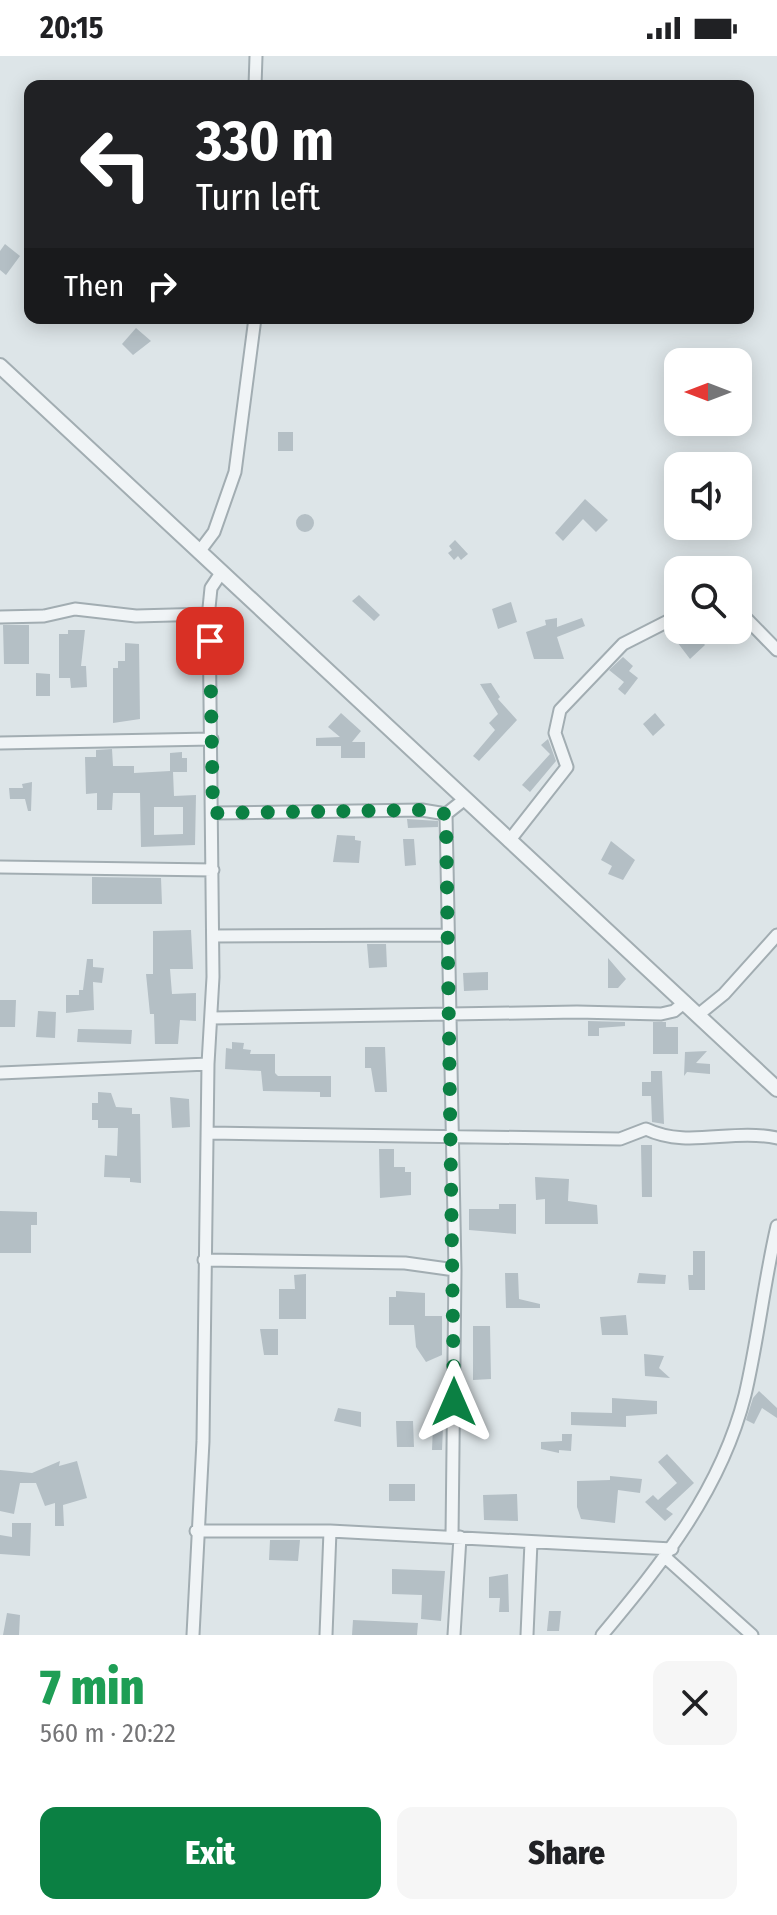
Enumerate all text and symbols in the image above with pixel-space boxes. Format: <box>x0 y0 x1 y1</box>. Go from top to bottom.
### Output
text: 20:15 <box>40 10 104 46</box>
text: 330 m <box>196 108 334 175</box>
icon: left <box>64 112 168 216</box>
text: Turn left <box>196 176 320 220</box>
icon: right <box>140 264 184 308</box>
text: Then <box>64 268 124 304</box>
north arrow <box>664 348 752 436</box>
map controls <box>664 348 752 644</box>
button: sound <box>664 452 752 540</box>
button: search <box>664 556 752 644</box>
pin <box>176 607 244 675</box>
icon: arrive <box>188 619 232 663</box>
position arrow <box>412 1360 496 1444</box>
text: 7 min <box>40 1659 144 1717</box>
button: close <box>653 1661 737 1745</box>
text: 560 m · 20:22 <box>40 1718 176 1749</box>
button: Exit <box>40 1807 381 1899</box>
button: Share <box>397 1807 737 1899</box>

